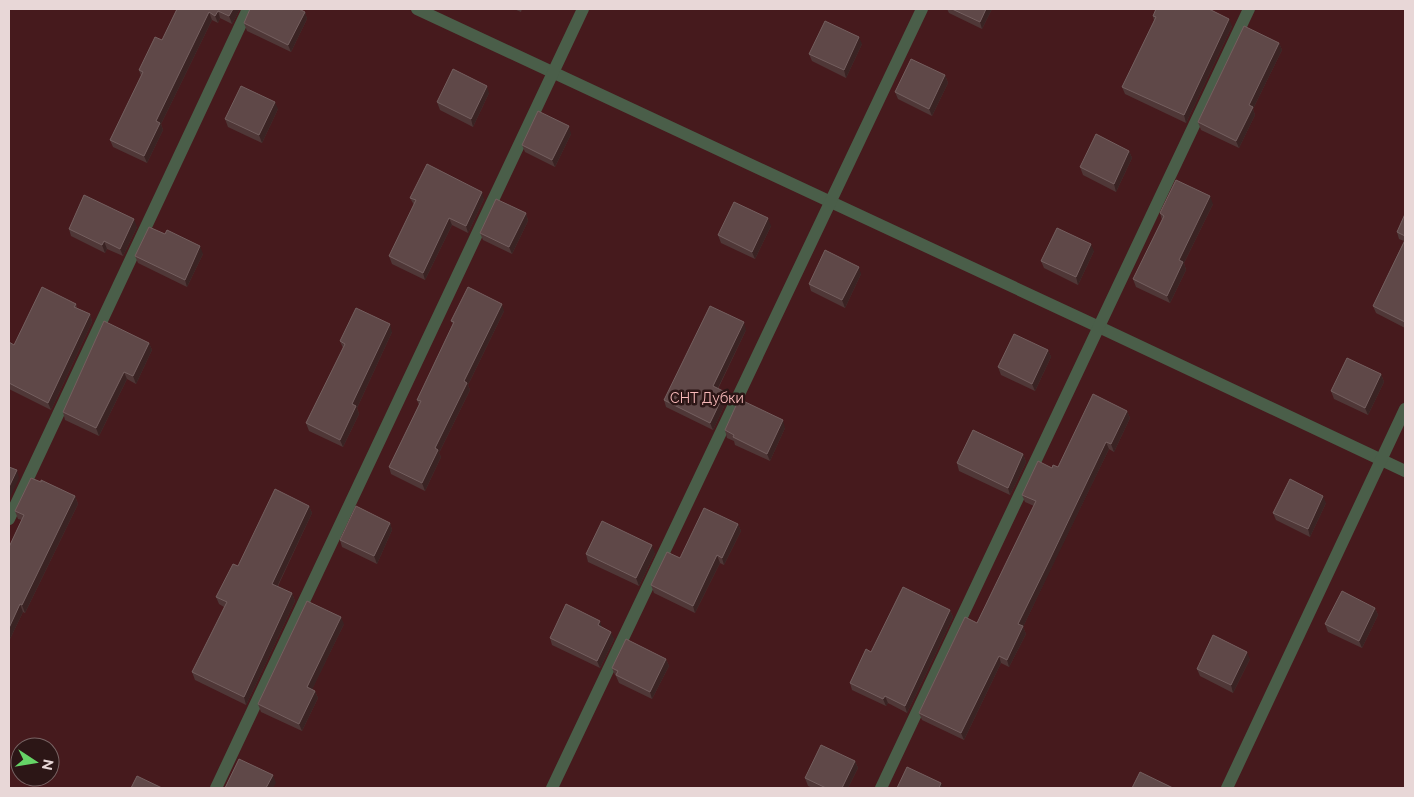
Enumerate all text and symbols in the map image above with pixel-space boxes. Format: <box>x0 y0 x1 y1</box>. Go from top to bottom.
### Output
park label: СНТ Дубки <box>670 390 744 406</box>
north arrow <box>10 737 60 787</box>
text: N <box>39 758 57 772</box>

